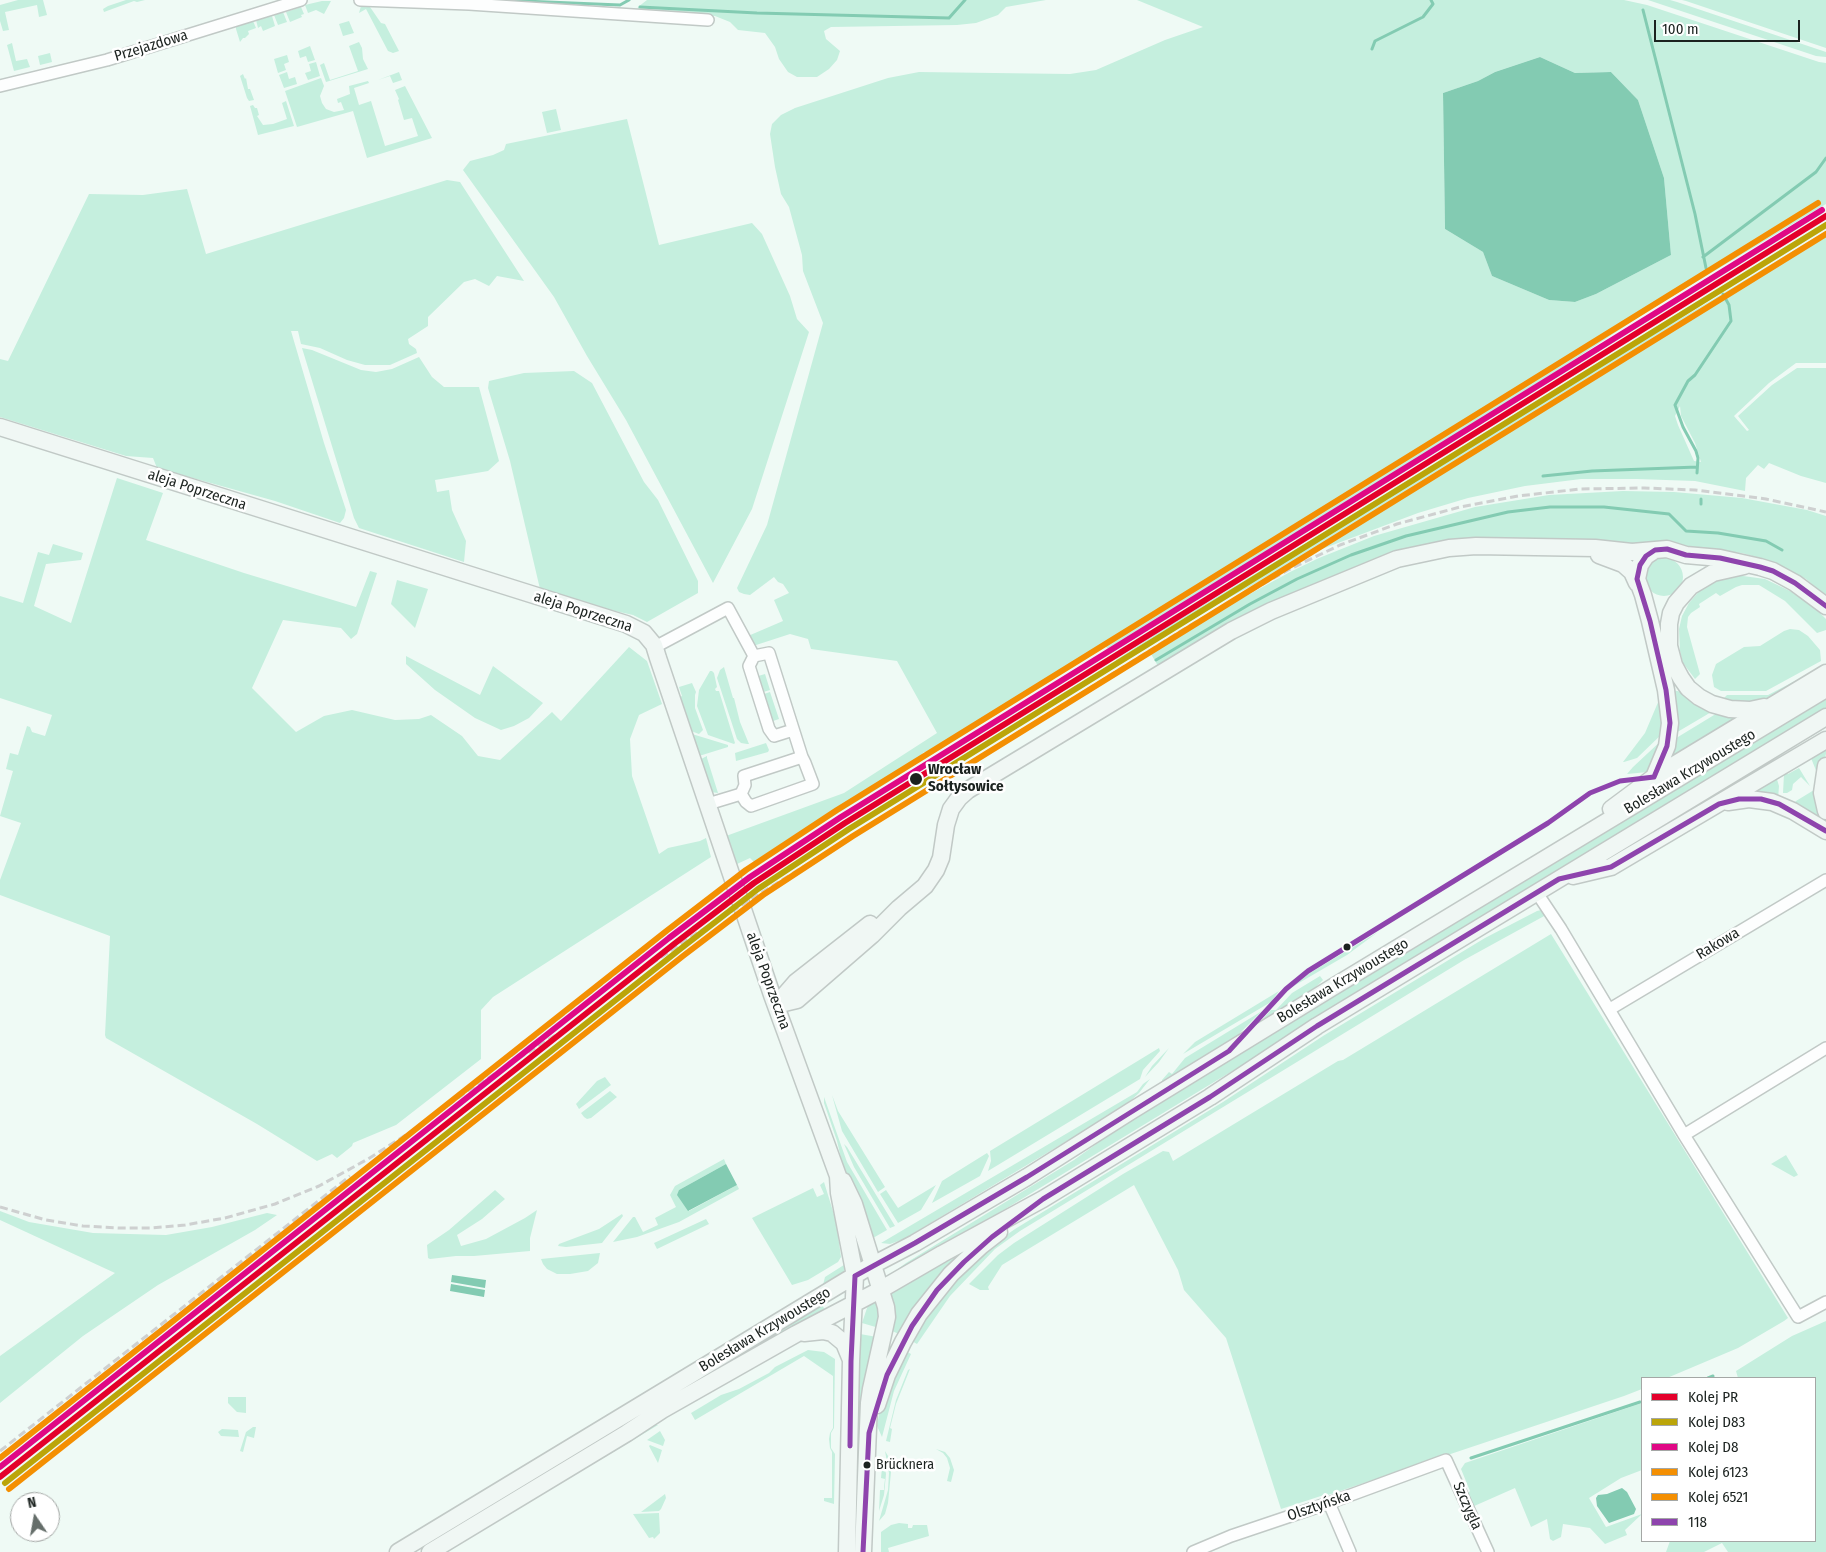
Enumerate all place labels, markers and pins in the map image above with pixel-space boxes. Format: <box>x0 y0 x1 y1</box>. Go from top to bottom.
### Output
place label: Wrocław Sołtysowice <box>928 761 1004 796</box>
marker: Wrocław Sołtysowice <box>908 771 924 787</box>
unlabelled marker <box>1342 942 1352 952</box>
place label: Brücknera <box>876 1457 934 1473</box>
marker: Brücknera <box>862 1460 872 1470</box>

